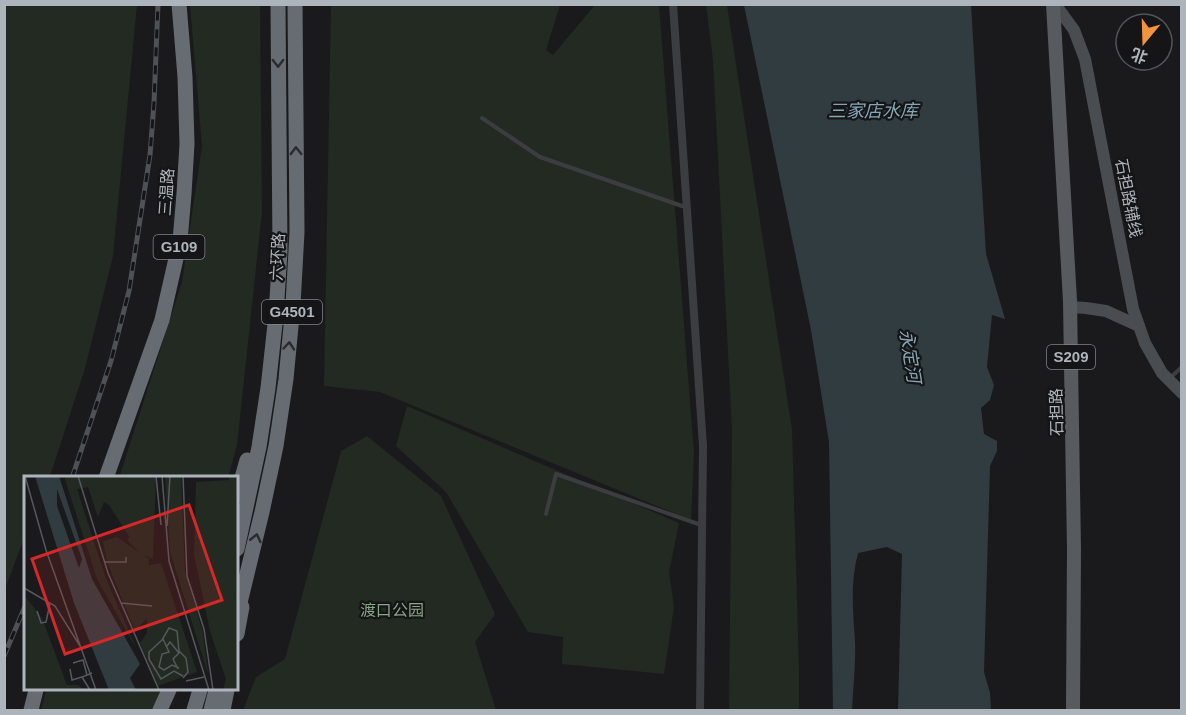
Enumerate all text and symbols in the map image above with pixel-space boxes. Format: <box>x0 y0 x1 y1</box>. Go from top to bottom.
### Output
north arrow <box>1114 12 1174 72</box>
text: 北 <box>1129 45 1150 66</box>
one-way arrow <box>272 58 284 67</box>
water label: 三家店水库 <box>828 101 921 121</box>
one-way arrow <box>290 147 302 156</box>
street label: 石担路辅线 <box>1113 157 1144 239</box>
street label: 三温路 <box>156 167 177 217</box>
street label: 六环路 <box>268 233 287 281</box>
road number: G109 <box>154 235 204 259</box>
road number: G4501 <box>262 300 322 324</box>
water label: 永定河 <box>896 328 925 387</box>
one-way arrow <box>282 341 295 350</box>
road number: S209 <box>1047 345 1095 369</box>
street label: 石担路 <box>1048 388 1065 436</box>
inset map <box>24 476 238 691</box>
one-way arrow <box>249 533 262 543</box>
park label: 渡口公园 <box>360 602 424 619</box>

